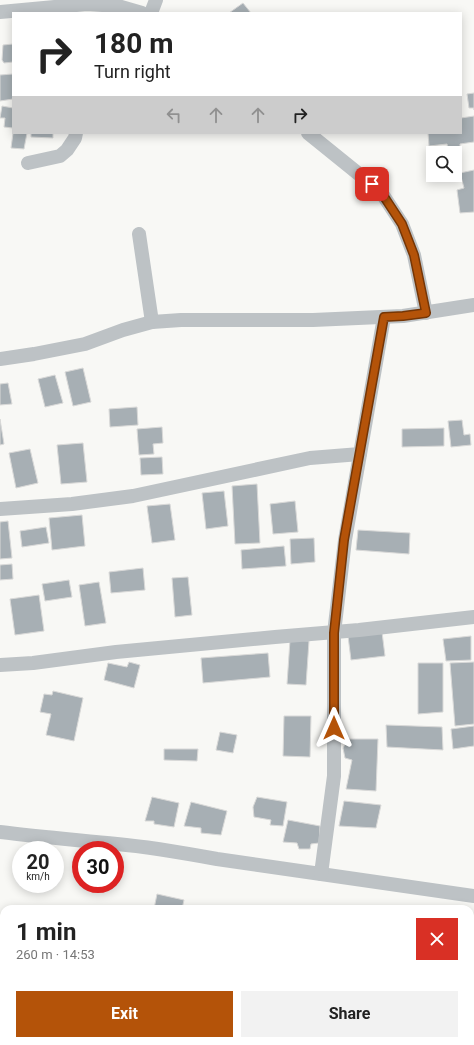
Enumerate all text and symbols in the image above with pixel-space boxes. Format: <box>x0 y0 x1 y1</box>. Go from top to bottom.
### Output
text: 180 m <box>94 27 173 60</box>
icon: right <box>28 28 80 80</box>
text: Turn right <box>94 61 171 82</box>
icon: left <box>163 104 185 126</box>
icon: ahead <box>205 104 227 126</box>
icon: ahead <box>247 104 269 126</box>
icon: right <box>289 104 311 126</box>
map controls <box>426 146 462 182</box>
button: search <box>426 146 462 182</box>
pin <box>355 167 389 201</box>
icon: arrive <box>361 173 383 195</box>
position arrow <box>313 707 355 749</box>
speed limit sign: 30 <box>72 841 124 893</box>
text: 20 <box>27 850 49 874</box>
text: km/h <box>26 871 50 882</box>
text: 1 min <box>16 918 76 946</box>
button: close <box>416 918 458 960</box>
text: 260 m · 14:53 <box>16 947 95 962</box>
button: Exit <box>16 991 233 1037</box>
button: Share <box>241 991 458 1037</box>

